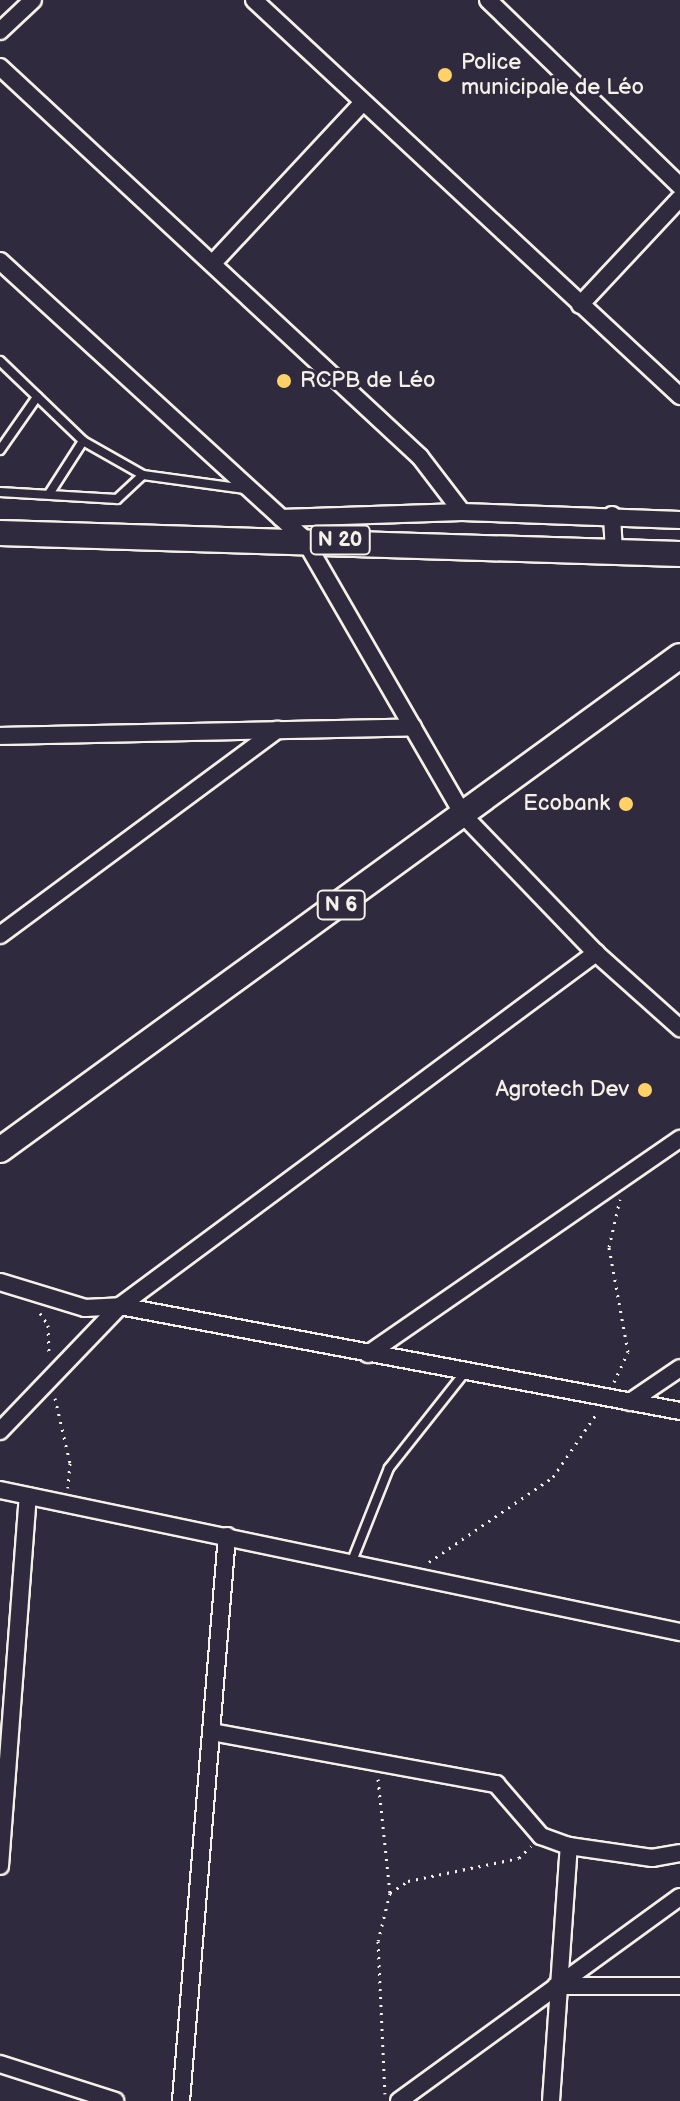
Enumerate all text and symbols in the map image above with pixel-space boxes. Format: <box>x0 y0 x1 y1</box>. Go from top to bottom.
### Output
place label: Police municipale de Léo <box>461 49 644 100</box>
marker: Police municipale de Léo <box>436 66 454 84</box>
place label: RCPB de Léo <box>300 368 435 394</box>
marker: RCPB de Léo <box>275 372 293 390</box>
road number: N 20 <box>308 524 372 556</box>
place label: Ecobank <box>523 791 610 817</box>
marker: Ecobank <box>617 795 635 813</box>
road number: N 6 <box>315 889 367 921</box>
place label: Agrotech Dev <box>495 1077 629 1103</box>
marker: Agrotech Dev <box>636 1081 654 1099</box>

